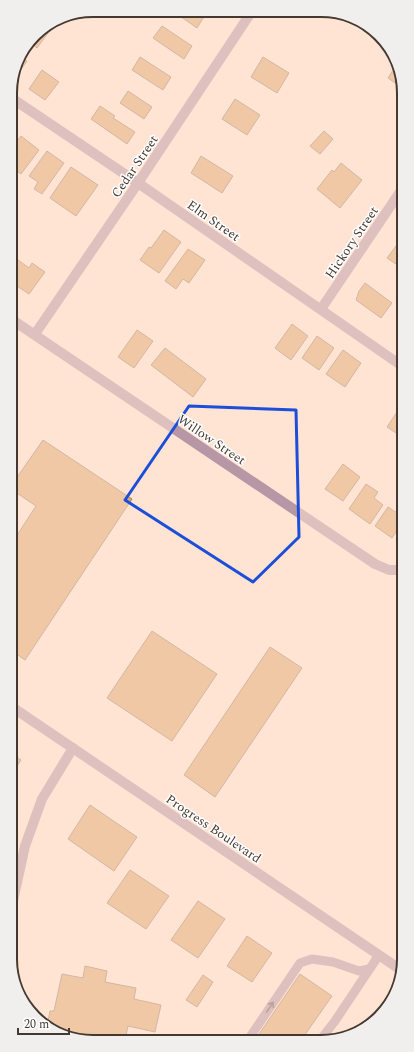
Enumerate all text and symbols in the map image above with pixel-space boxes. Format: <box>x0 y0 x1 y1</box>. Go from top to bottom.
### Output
street label: Cedar Street <box>106 131 163 202</box>
street label: Elm Street <box>183 195 244 247</box>
street label: Hickory Street <box>320 202 384 283</box>
street label: Willow Street <box>173 410 250 470</box>
street label: Progress Boulevard <box>162 789 265 868</box>
one-way arrow <box>266 1002 274 1013</box>
scale bar <box>18 1010 69 1036</box>
text: 20 m <box>24 1015 49 1034</box>

